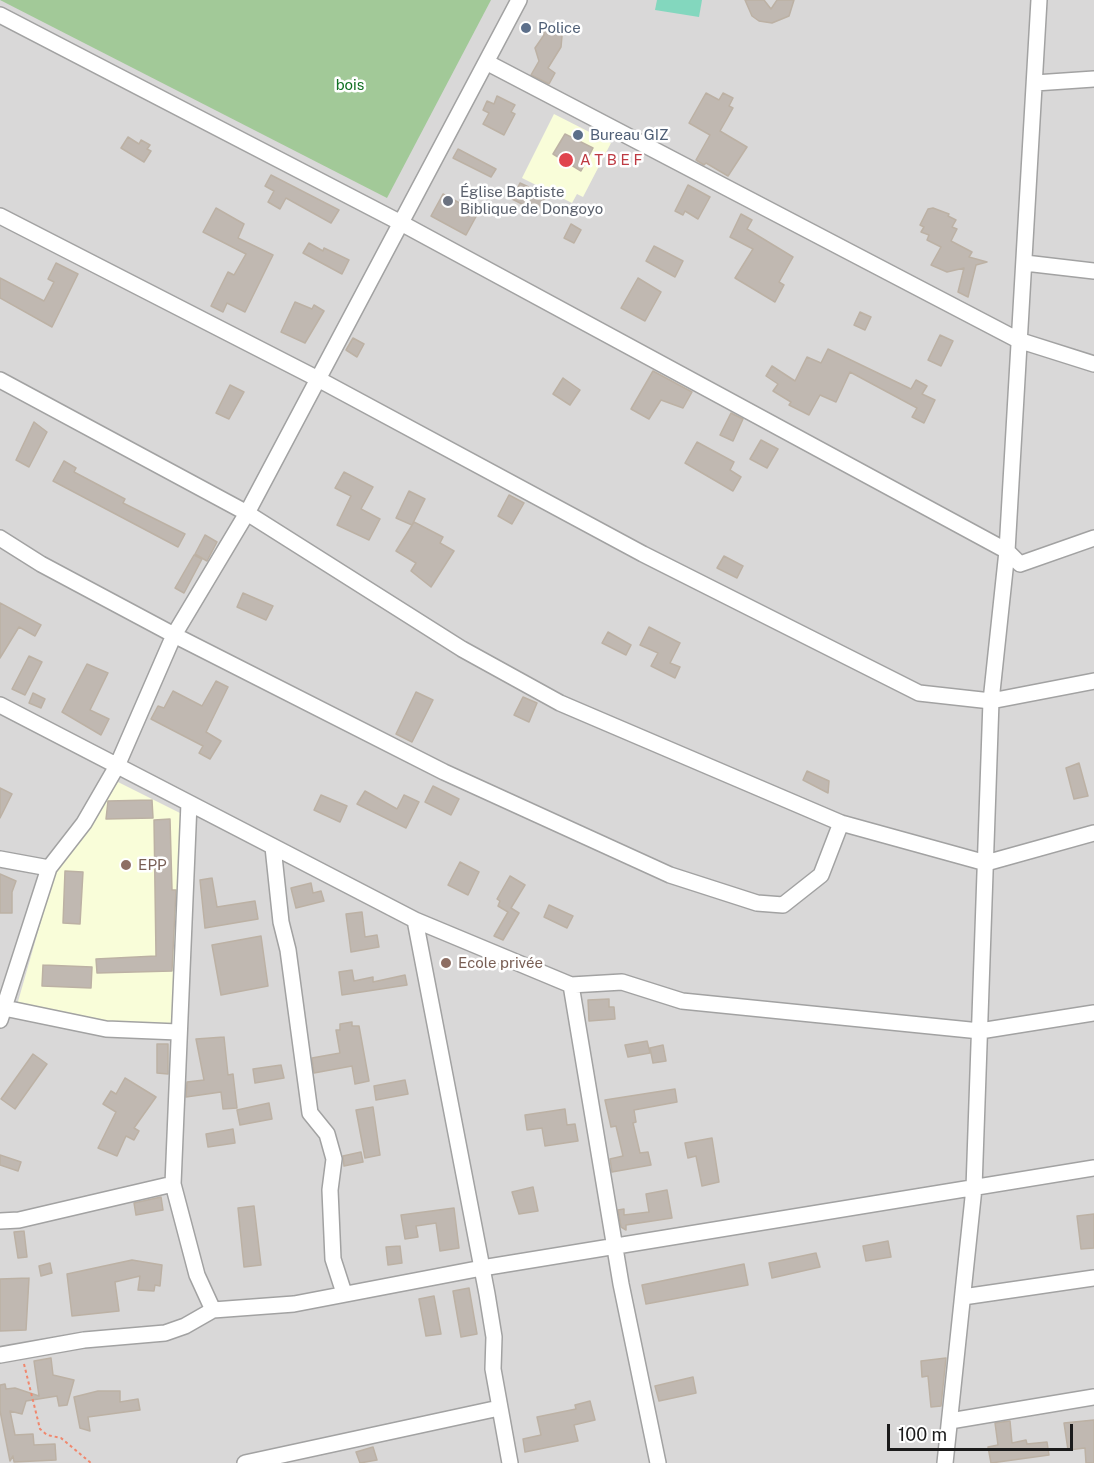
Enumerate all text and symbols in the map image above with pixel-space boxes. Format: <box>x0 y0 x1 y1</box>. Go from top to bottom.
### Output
place label: Police <box>538 19 581 37</box>
marker: Police <box>519 21 533 35</box>
park label: bois <box>336 76 364 94</box>
place label: Bureau GIZ <box>590 126 668 144</box>
marker: Bureau GIZ <box>571 128 585 142</box>
marker: A T B E F <box>557 151 575 169</box>
place label: A T B E F <box>580 151 642 169</box>
place label: Église Baptiste Biblique de Dongoyo <box>460 183 603 218</box>
marker: Église Baptiste Biblique de Dongoyo <box>441 194 455 208</box>
place label: EPP <box>138 856 167 874</box>
marker: EPP <box>119 858 133 872</box>
place label: Ecole privée <box>458 954 543 972</box>
marker: Ecole privée <box>439 956 453 970</box>
scale bar <box>890 1412 1076 1450</box>
text: 100 m <box>898 1424 947 1445</box>

